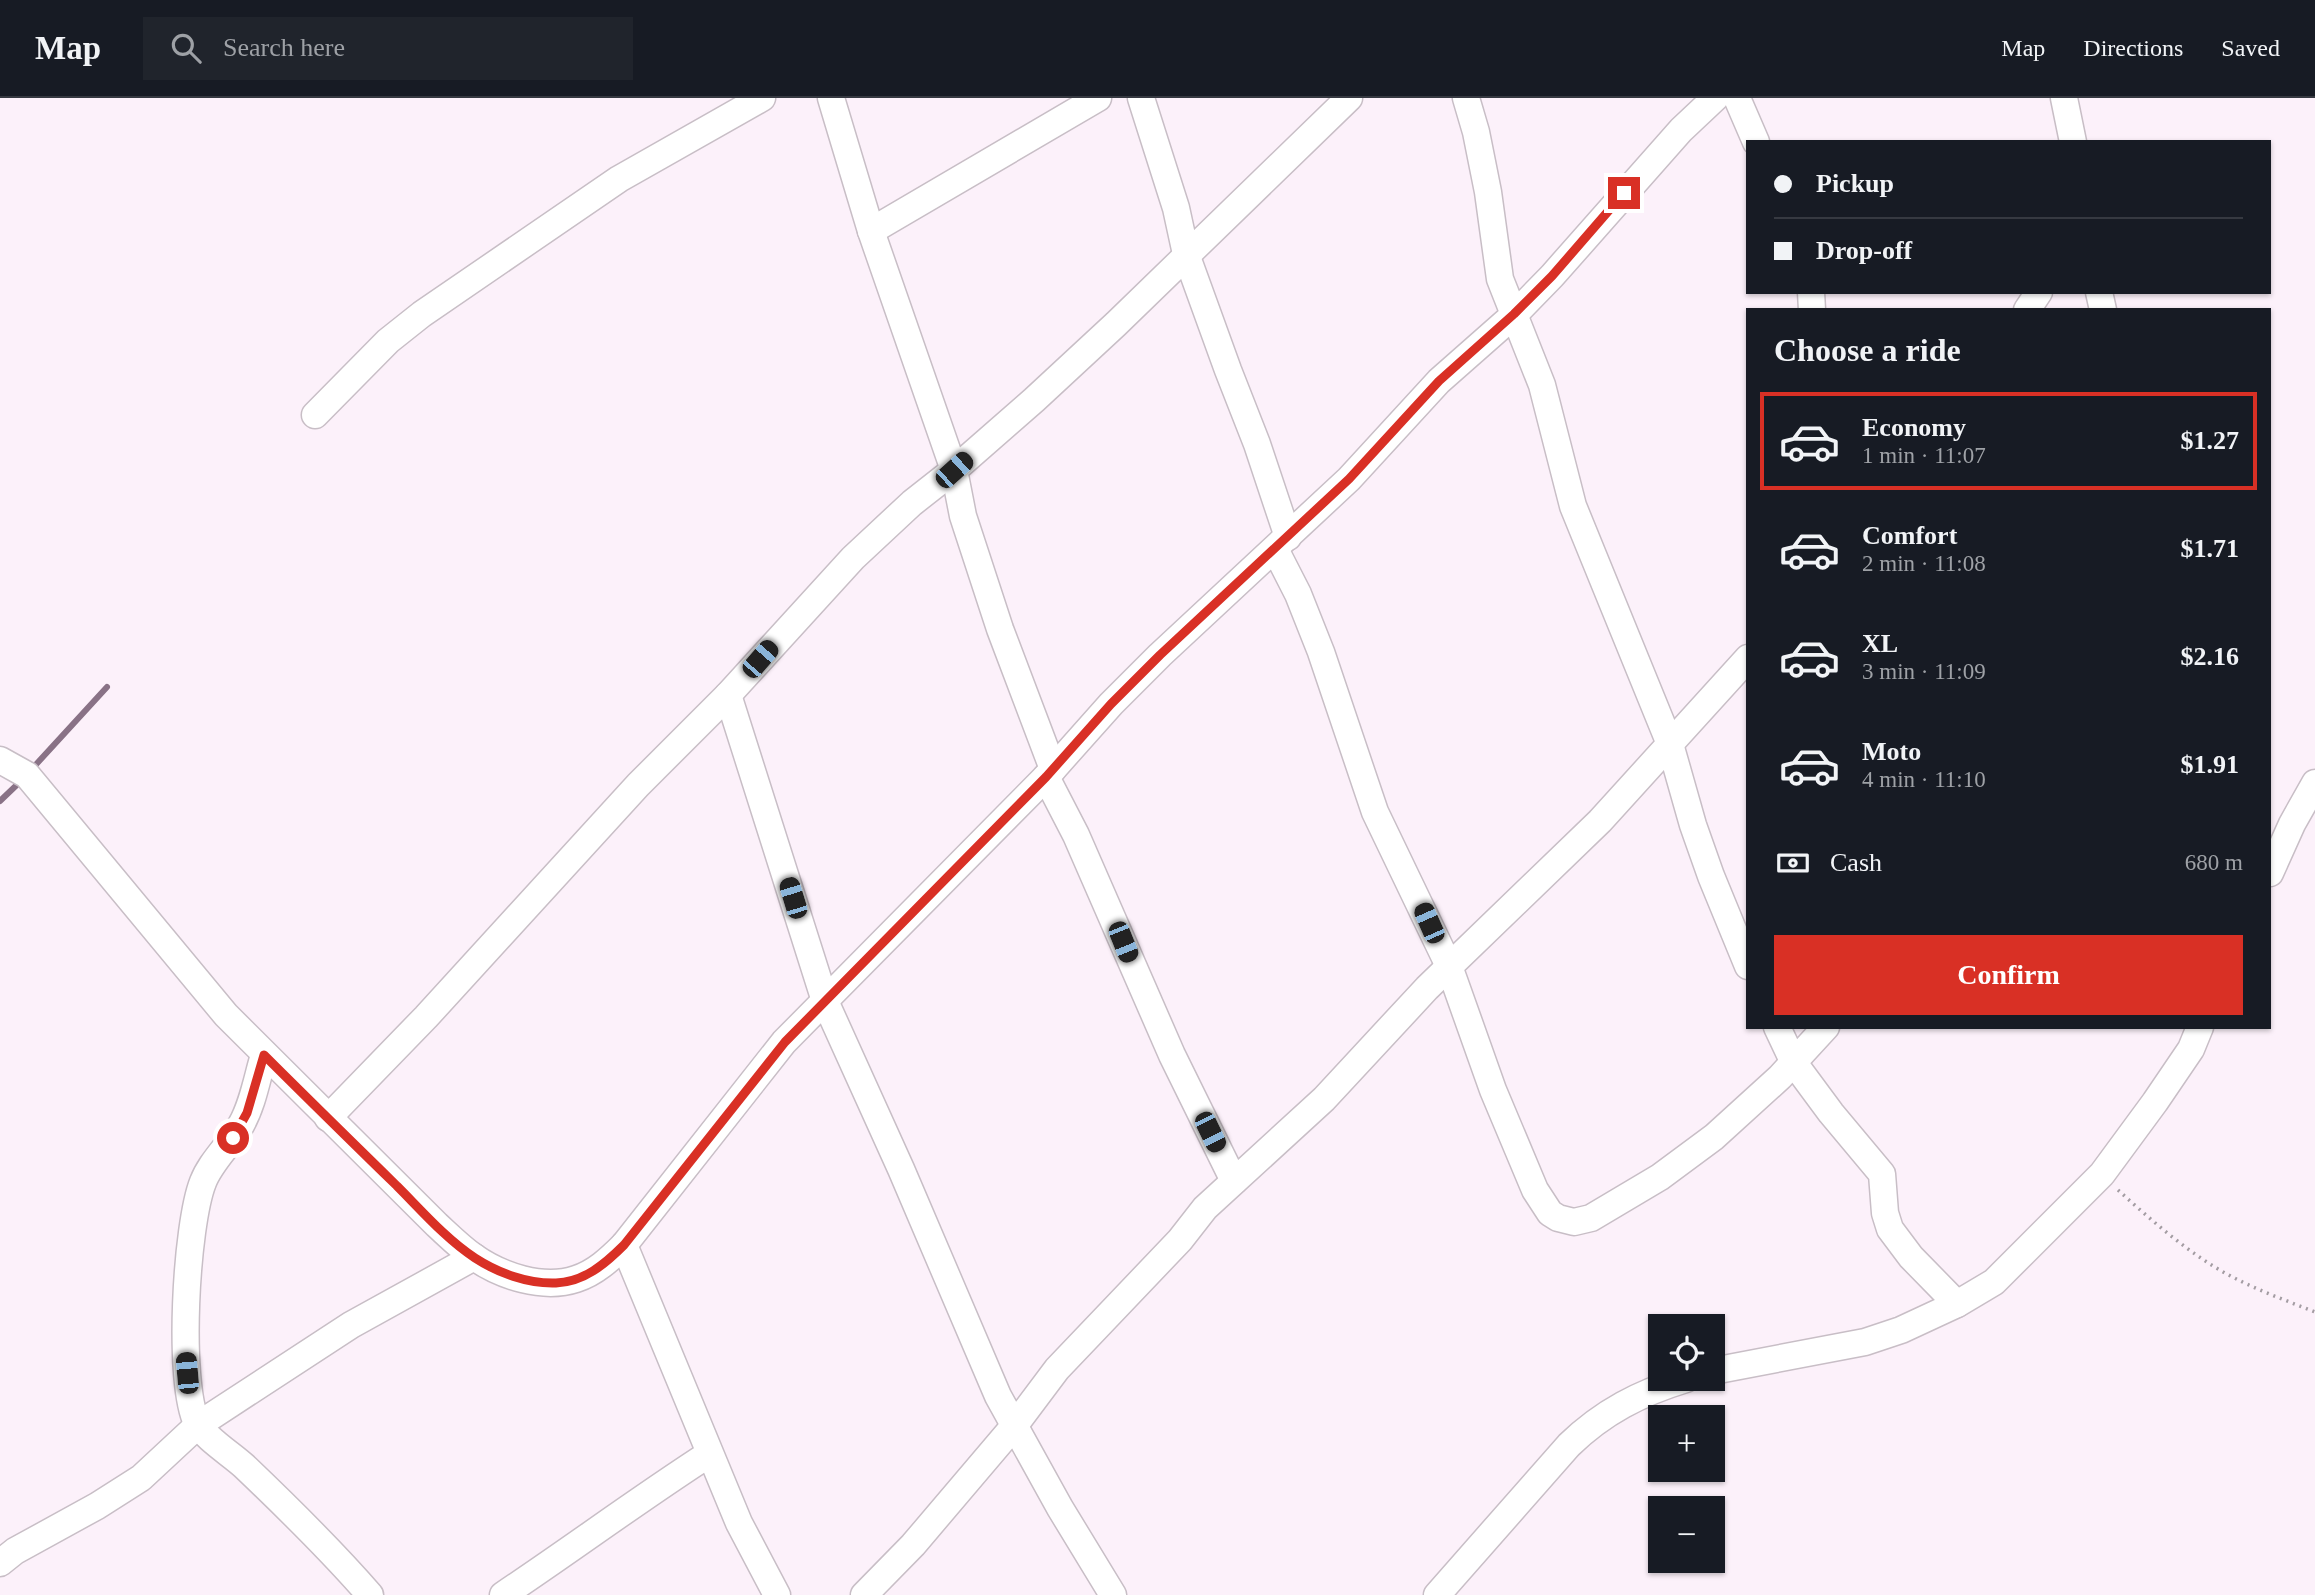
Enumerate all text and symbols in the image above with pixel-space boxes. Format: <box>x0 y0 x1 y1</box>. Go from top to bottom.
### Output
search box <box>143 17 633 80</box>
icon: search <box>167 29 205 67</box>
text: Map <box>35 30 101 66</box>
text: Search here <box>223 33 345 62</box>
text: Map <box>2001 35 2045 61</box>
text: Directions <box>2083 35 2183 61</box>
text: Saved <box>2221 35 2280 61</box>
text: Pickup <box>1816 169 1894 198</box>
route end <box>1608 177 1640 209</box>
text: Drop-off <box>1816 236 1912 265</box>
text: Choose a ride <box>1774 332 1961 368</box>
icon: car <box>1778 410 1841 473</box>
text: Economy <box>1862 413 1966 442</box>
text: $1.27 <box>2181 426 2239 455</box>
text: 1 min · 11:07 <box>1862 443 1986 468</box>
car <box>932 448 977 492</box>
icon: car <box>1778 518 1841 581</box>
text: Comfort <box>1862 521 1957 550</box>
text: $1.71 <box>2181 534 2239 563</box>
text: 2 min · 11:08 <box>1862 551 1986 576</box>
icon: car <box>1778 626 1841 689</box>
text: XL <box>1862 629 1898 658</box>
car <box>739 636 782 682</box>
text: $2.16 <box>2181 642 2239 671</box>
text: 3 min · 11:09 <box>1862 659 1986 684</box>
icon: car <box>1778 734 1841 797</box>
text: Moto <box>1862 737 1921 766</box>
text: $1.91 <box>2181 750 2239 779</box>
text: 4 min · 11:10 <box>1862 767 1986 792</box>
icon: cash <box>1774 844 1812 882</box>
text: Cash <box>1830 848 1882 877</box>
text: 680 m <box>2185 850 2243 875</box>
car <box>777 875 810 921</box>
car <box>1411 900 1448 946</box>
car <box>1106 919 1141 965</box>
button: Confirm <box>1774 935 2243 1015</box>
car <box>1192 1109 1229 1155</box>
route start <box>217 1122 249 1154</box>
map controls <box>1648 1314 1725 1573</box>
button: locate <box>1648 1314 1725 1391</box>
car <box>175 1351 200 1395</box>
button: + <box>1648 1405 1725 1482</box>
button: − <box>1648 1496 1725 1573</box>

